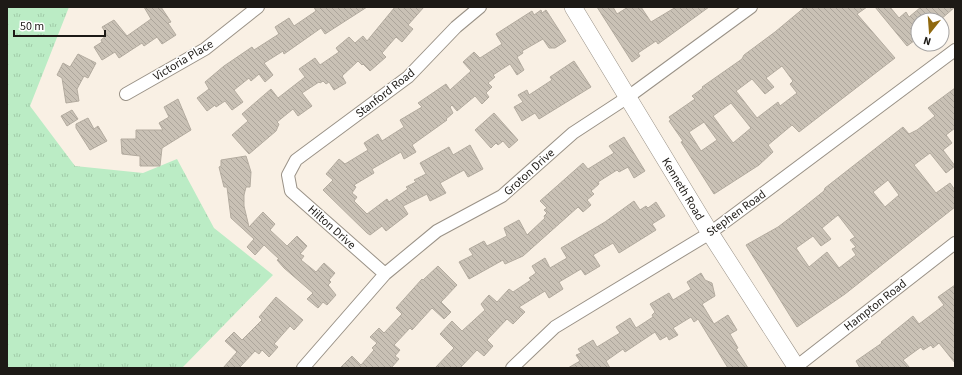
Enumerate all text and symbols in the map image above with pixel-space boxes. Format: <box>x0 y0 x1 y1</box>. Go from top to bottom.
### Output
scale bar <box>14 12 105 38</box>
north arrow <box>910 12 950 52</box>
text: 50 m <box>20 18 44 35</box>
text: N <box>922 33 933 49</box>
street label: Victoria Place <box>150 36 217 85</box>
street label: Stanford Road <box>352 65 419 122</box>
street label: Groton Drive <box>500 145 559 200</box>
street label: Kenneth Road <box>657 155 708 224</box>
street label: Stephen Road <box>703 186 770 241</box>
street label: Hilton Drive <box>304 201 359 254</box>
street label: Hampton Road <box>840 275 910 335</box>

